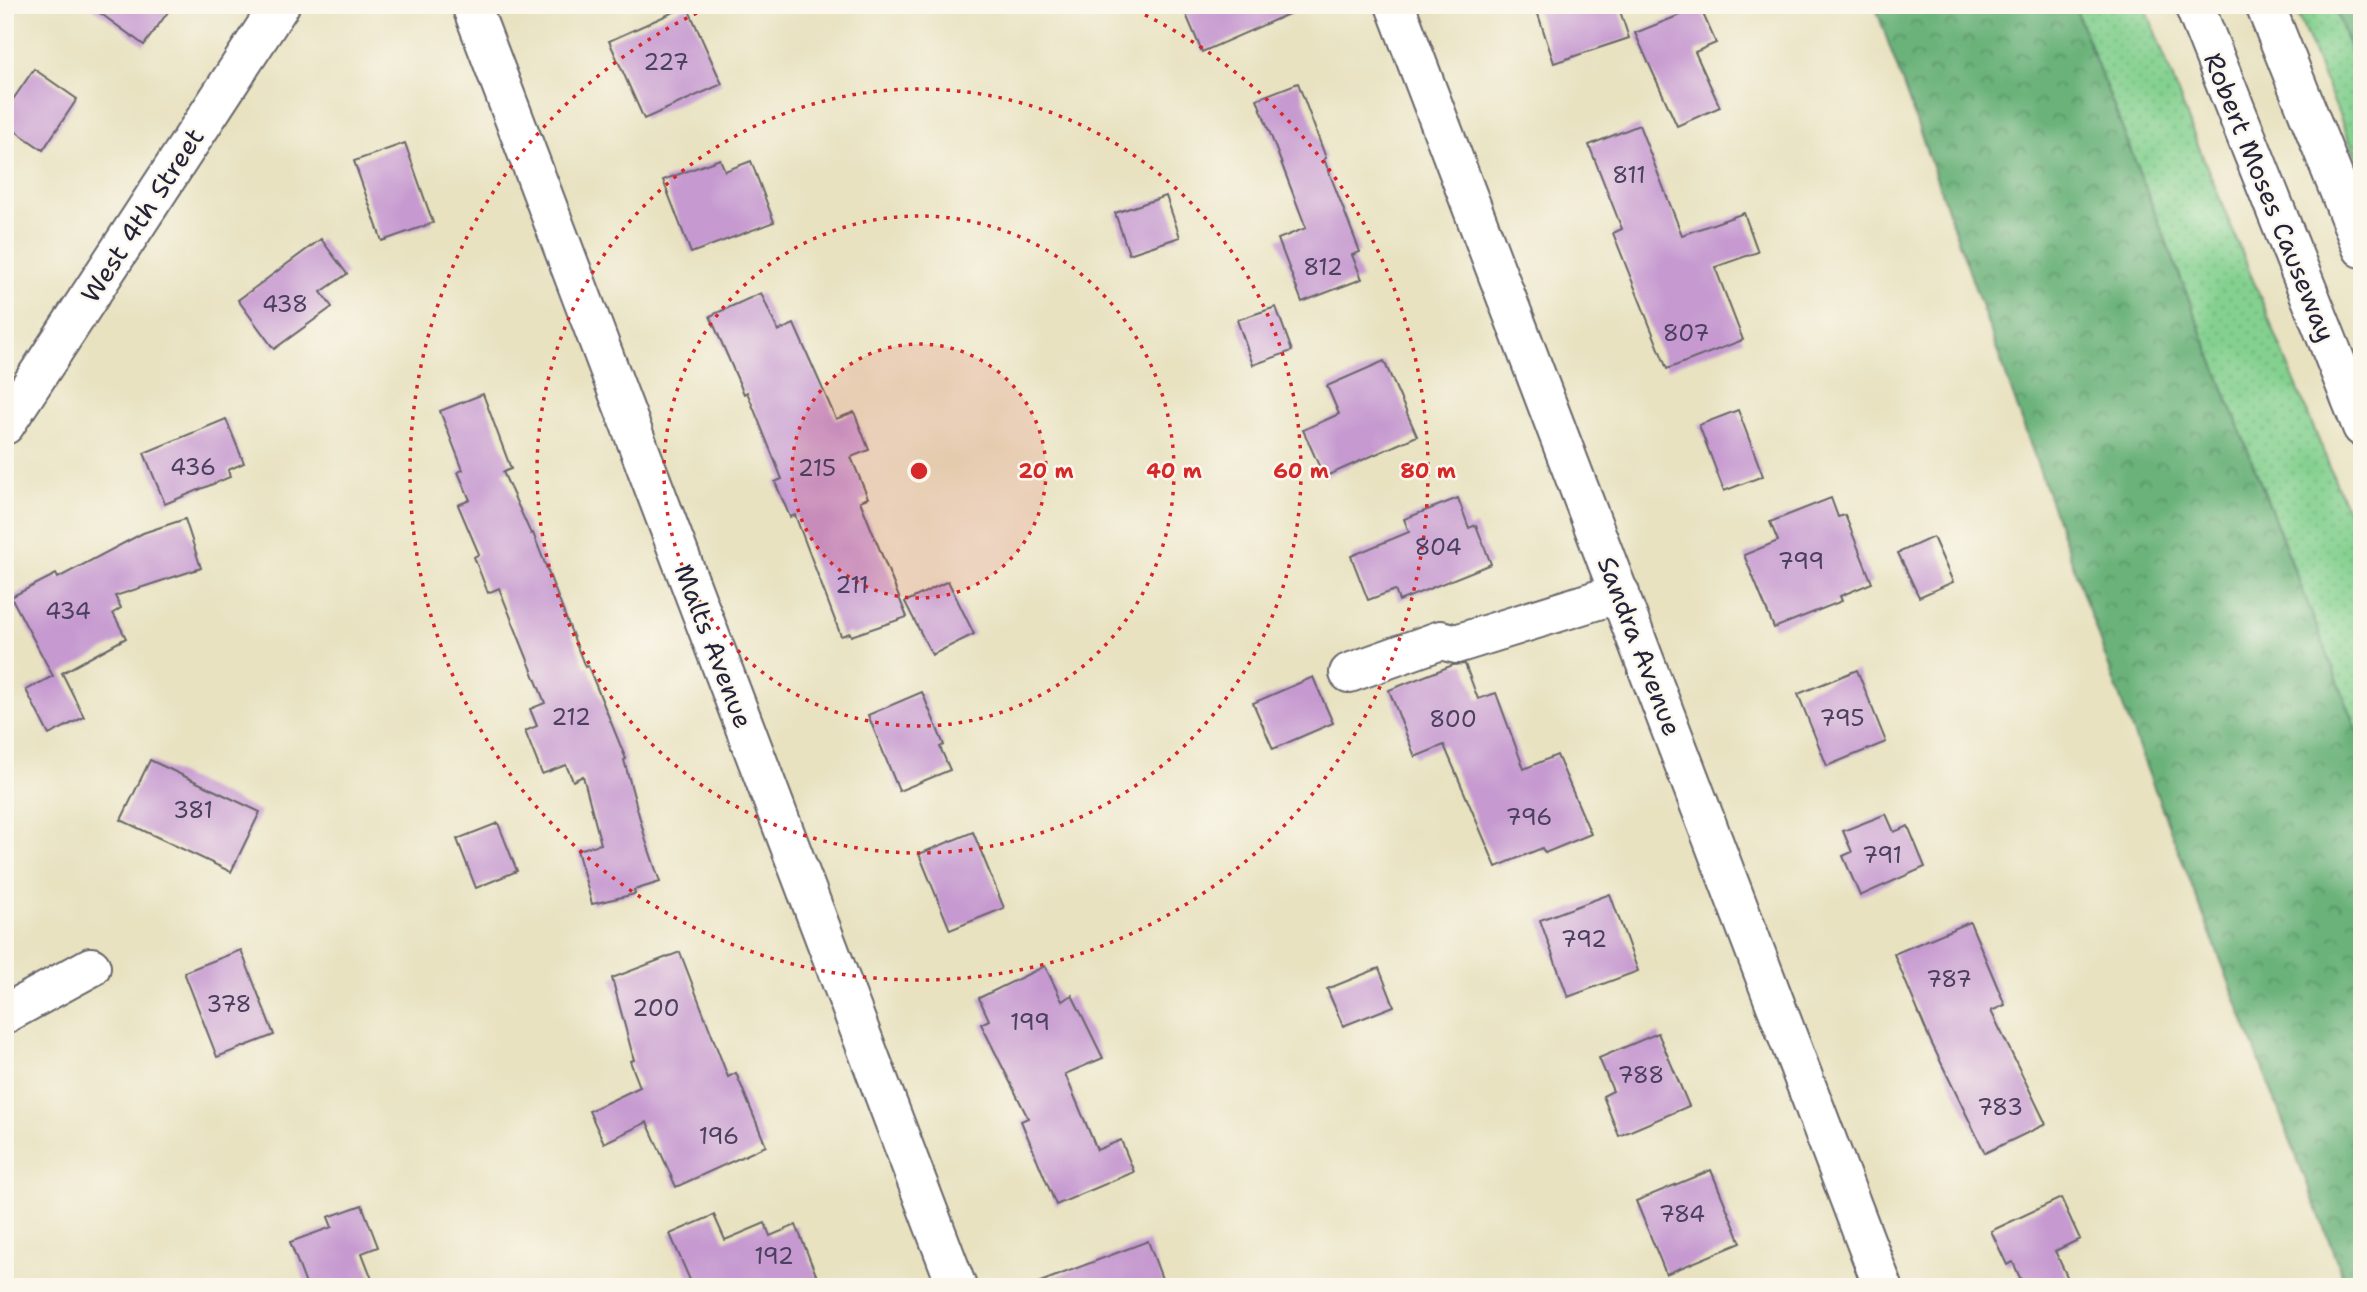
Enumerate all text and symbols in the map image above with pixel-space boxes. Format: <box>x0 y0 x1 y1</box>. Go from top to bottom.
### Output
house number: 227 <box>643 47 689 77</box>
street label: Robert Moses Causeway <box>2196 47 2344 347</box>
street label: West 4th Street <box>72 121 212 309</box>
house number: 811 <box>1612 160 1646 190</box>
house number: 812 <box>1303 252 1343 282</box>
house number: 438 <box>262 289 308 319</box>
house number: 807 <box>1663 318 1709 348</box>
house number: 436 <box>170 452 216 482</box>
house number: 215 <box>798 453 836 483</box>
text: 20 m <box>1018 457 1074 485</box>
text: 40 m <box>1146 457 1202 485</box>
text: 60 m <box>1273 457 1329 485</box>
text: 80 m <box>1400 457 1456 485</box>
centre of rings <box>907 459 931 483</box>
house number: 804 <box>1414 532 1462 562</box>
house number: 799 <box>1778 546 1824 576</box>
street label: Sandra Avenue <box>1590 551 1690 741</box>
street label: Malts Avenue <box>667 559 761 733</box>
house number: 211 <box>835 570 869 600</box>
house number: 434 <box>45 596 91 626</box>
house number: 212 <box>551 702 591 732</box>
house number: 795 <box>1819 703 1865 733</box>
house number: 800 <box>1429 704 1477 734</box>
house number: 381 <box>173 795 213 825</box>
house number: 796 <box>1506 802 1552 832</box>
house number: 791 <box>1862 840 1902 870</box>
house number: 792 <box>1561 924 1607 954</box>
house number: 787 <box>1926 964 1972 994</box>
house number: 378 <box>206 989 252 1019</box>
house number: 200 <box>632 993 680 1023</box>
house number: 199 <box>1010 1007 1050 1037</box>
house number: 788 <box>1618 1060 1664 1090</box>
house number: 783 <box>1977 1092 2023 1122</box>
house number: 196 <box>699 1121 739 1151</box>
house number: 784 <box>1659 1199 1705 1229</box>
house number: 192 <box>754 1241 794 1271</box>

